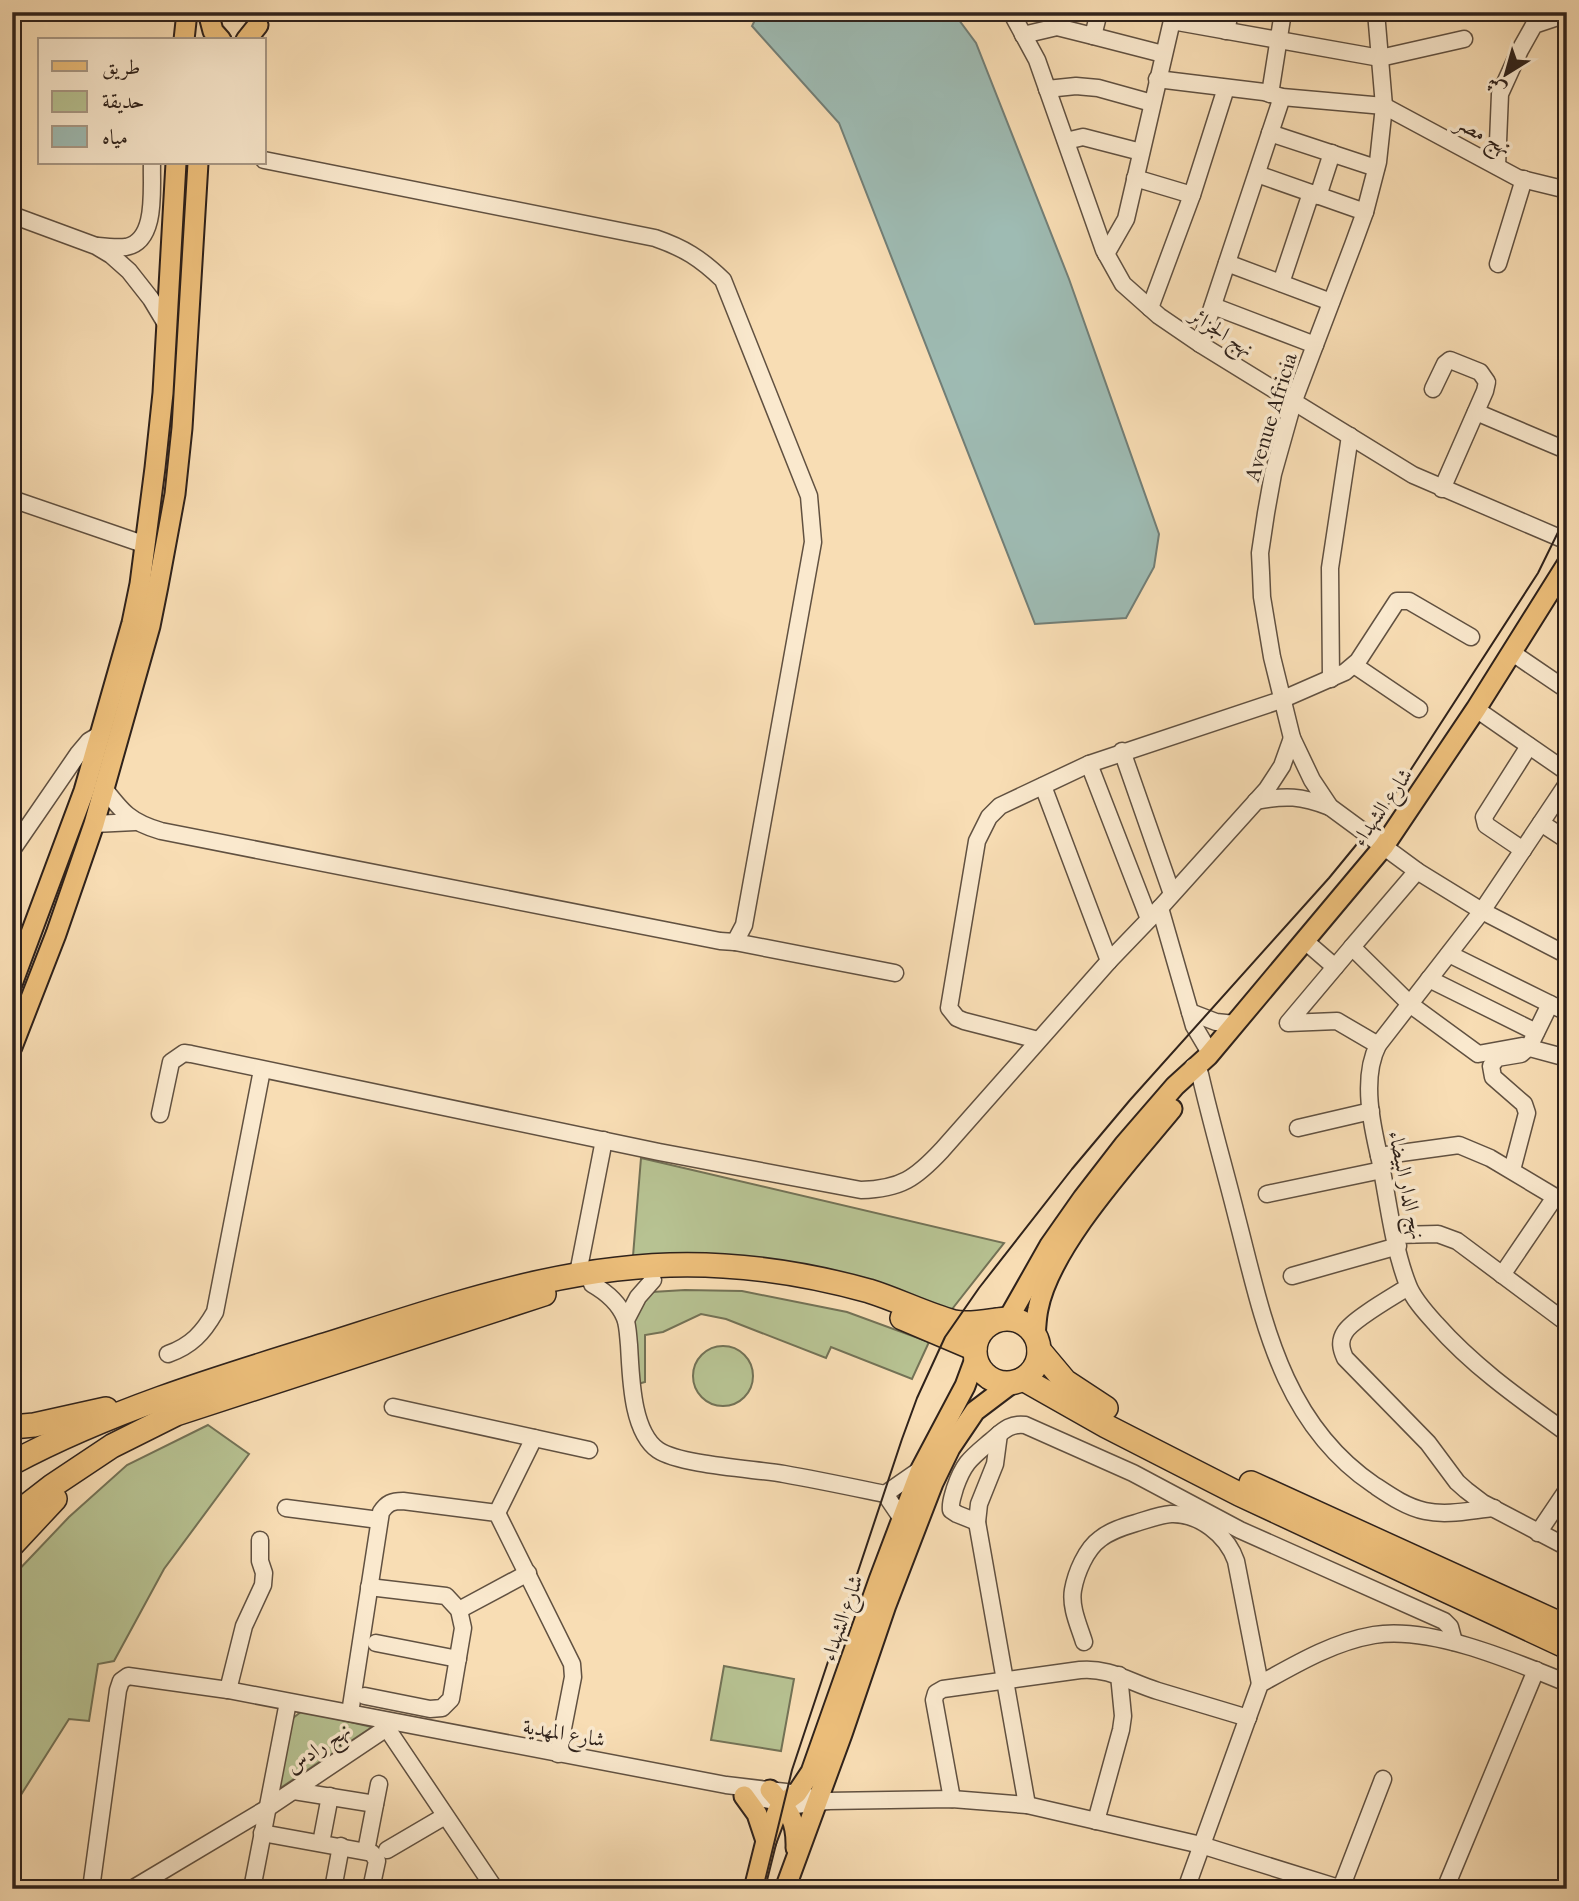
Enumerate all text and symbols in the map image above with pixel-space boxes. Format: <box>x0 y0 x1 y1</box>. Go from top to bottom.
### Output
legend <box>38 38 266 164</box>
north arrow <box>1470 38 1540 108</box>
text: طريق <box>102 55 140 80</box>
text: ش <box>1482 72 1511 101</box>
text: حديقة <box>102 89 145 114</box>
street label: نهج مصر <box>1447 109 1516 166</box>
text: مياه <box>102 125 128 149</box>
street label: نهج الجزائر <box>1180 302 1258 367</box>
street label: Avenue Africia <box>1240 350 1302 485</box>
street label: شارع الشهداء <box>1347 764 1422 854</box>
street label: نهج الدار البيضاء <box>1377 1128 1430 1243</box>
street label: شارع الشهداء <box>816 1572 874 1666</box>
street label: شارع المهدية <box>520 1714 607 1758</box>
street label: نهج رادس <box>281 1718 359 1784</box>

